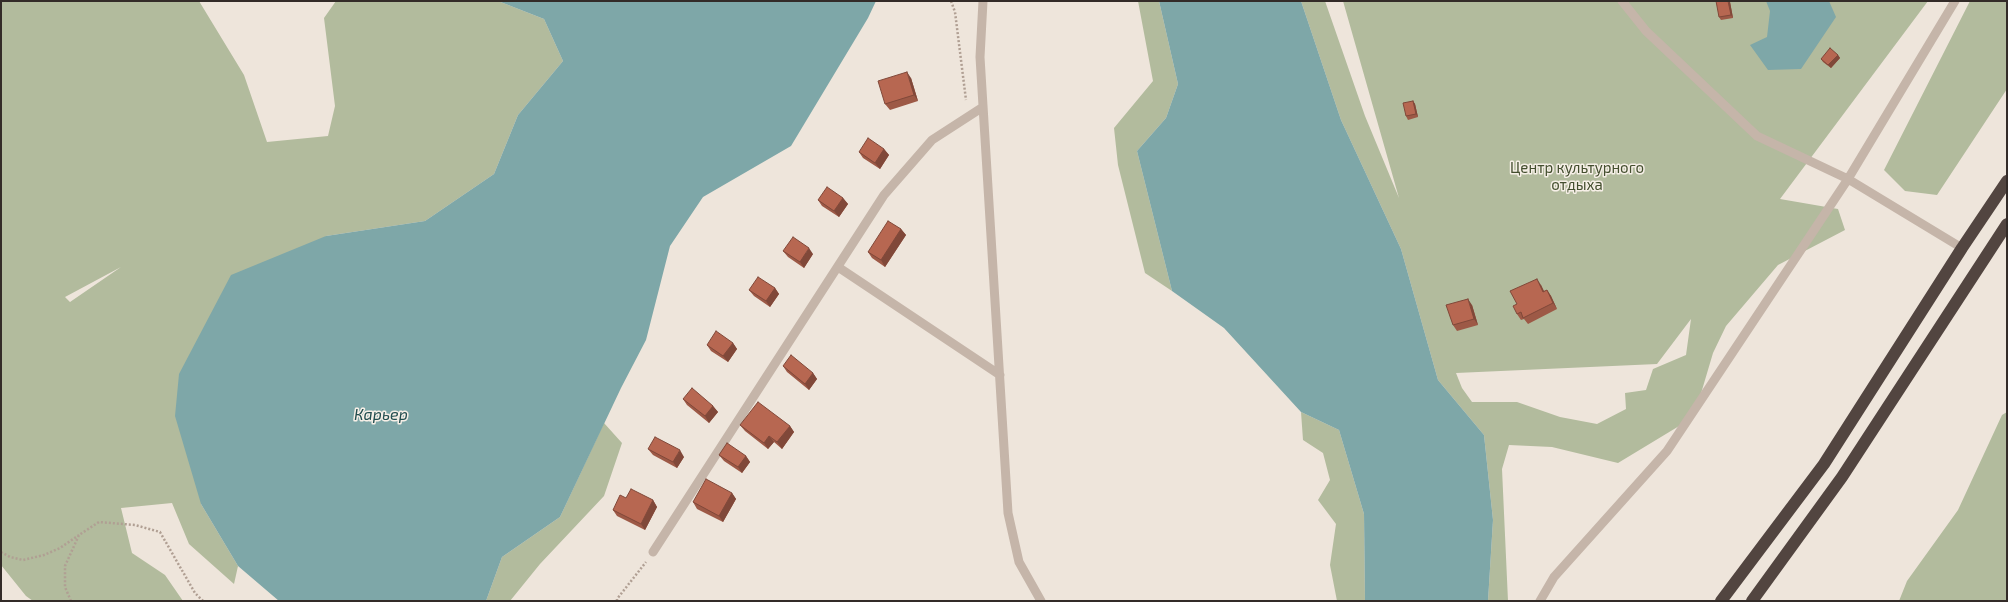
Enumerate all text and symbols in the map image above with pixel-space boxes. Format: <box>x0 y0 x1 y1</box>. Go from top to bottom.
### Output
park label: Центр культурного отдыха <box>1510 159 1644 194</box>
water label: Карьер <box>354 405 408 425</box>

